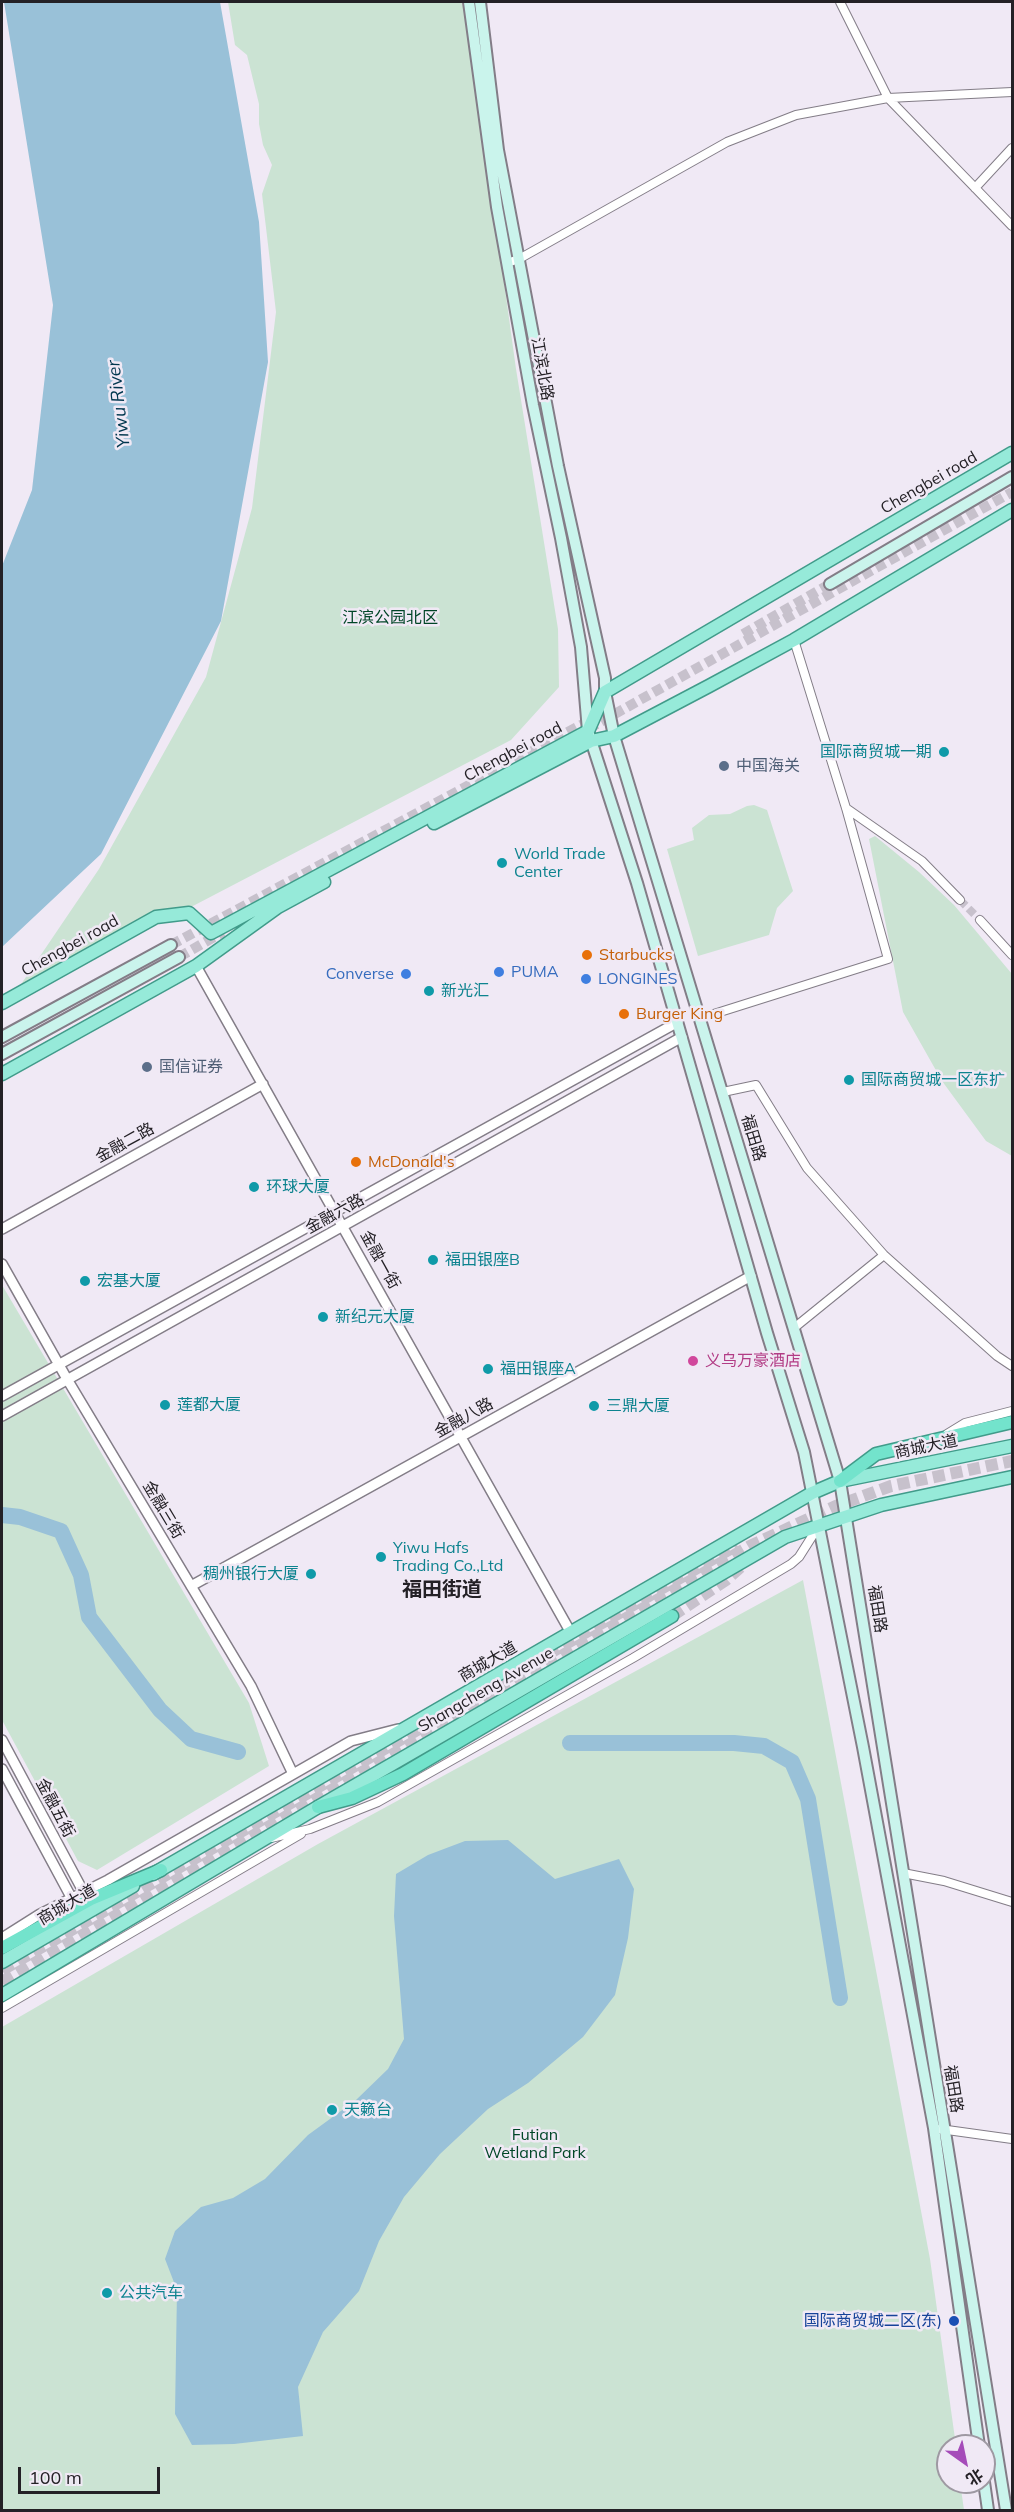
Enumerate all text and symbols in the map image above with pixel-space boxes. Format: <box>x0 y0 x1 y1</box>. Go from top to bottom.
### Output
street label: 江滨北路 <box>527 336 557 402</box>
water label: Yiwu River <box>103 359 135 449</box>
street label: Chengbei road <box>877 448 981 518</box>
park label: 江滨公园北区 <box>342 608 438 628</box>
street label: Chengbei road <box>461 718 565 786</box>
place label: 国际商贸城一期 <box>820 742 932 762</box>
marker: 国际商贸城一期 <box>937 745 951 759</box>
place label: 中国海关 <box>736 756 800 776</box>
marker: 中国海关 <box>717 759 731 773</box>
place label: World Trade Center <box>514 844 605 882</box>
marker: World Trade Center <box>495 856 509 870</box>
street label: Chengbei road <box>18 911 122 981</box>
place label: Starbucks <box>599 945 673 965</box>
marker: Starbucks <box>580 948 594 962</box>
place label: PUMA <box>511 962 559 982</box>
place label: Converse <box>326 964 394 984</box>
marker: PUMA <box>492 965 506 979</box>
marker: Converse <box>399 967 413 981</box>
place label: LONGINES <box>598 969 677 989</box>
marker: LONGINES <box>579 972 593 986</box>
place label: 新光汇 <box>441 981 489 1001</box>
marker: 新光汇 <box>422 984 436 998</box>
place label: Burger King <box>636 1004 723 1024</box>
marker: Burger King <box>617 1007 631 1021</box>
place label: 国信证券 <box>159 1057 223 1077</box>
marker: 国信证券 <box>140 1060 154 1074</box>
place label: 国际商贸城一区东扩 <box>861 1070 1005 1090</box>
marker: 国际商贸城一区东扩 <box>842 1073 856 1087</box>
street label: 福田路 <box>737 1112 769 1164</box>
street label: 金融二路 <box>92 1119 158 1167</box>
place label: McDonald's <box>368 1152 455 1172</box>
marker: McDonald's <box>349 1155 363 1169</box>
place label: 环球大厦 <box>266 1177 330 1197</box>
marker: 环球大厦 <box>247 1180 261 1194</box>
street label: 金融六路 <box>302 1190 368 1238</box>
street label: 金融一街 <box>356 1227 404 1293</box>
place label: 福田银座B <box>445 1250 520 1270</box>
marker: 福田银座B <box>426 1253 440 1267</box>
place label: 宏基大厦 <box>97 1271 161 1291</box>
marker: 宏基大厦 <box>78 1274 92 1288</box>
place label: 新纪元大厦 <box>335 1307 415 1327</box>
marker: 新纪元大厦 <box>316 1310 330 1324</box>
place label: 义乌万豪酒店 <box>705 1351 801 1371</box>
marker: 义乌万豪酒店 <box>686 1354 700 1368</box>
place label: 福田银座A <box>500 1359 576 1379</box>
marker: 福田银座A <box>481 1362 495 1376</box>
street label: 金融八路 <box>431 1394 497 1442</box>
place label: 莲都大厦 <box>177 1395 241 1415</box>
place label: 三鼎大厦 <box>606 1396 670 1416</box>
marker: 莲都大厦 <box>158 1398 172 1412</box>
marker: 三鼎大厦 <box>587 1399 601 1413</box>
street label: 商城大道 <box>893 1431 959 1463</box>
street label: 金融三街 <box>138 1478 188 1542</box>
place label: Yiwu Hafs Trading Co.,Ltd <box>393 1538 503 1576</box>
marker: Yiwu Hafs Trading Co.,Ltd <box>374 1550 388 1564</box>
place label: 稠州银行大厦 <box>203 1564 299 1584</box>
marker: 稠州银行大厦 <box>304 1567 318 1581</box>
district label: 福田街道 <box>402 1578 482 1602</box>
street label: 福田路 <box>864 1584 890 1634</box>
street label: 商城大道 <box>455 1638 521 1686</box>
street label: Shangcheng Avenue <box>415 1643 557 1737</box>
street label: 金融五街 <box>32 1775 78 1841</box>
street label: 商城大道 <box>34 1881 100 1929</box>
street label: 福田路 <box>940 2064 966 2114</box>
place label: 天籁台 <box>344 2100 392 2120</box>
marker: 天籁台 <box>325 2103 339 2117</box>
park label: Futian Wetland Park <box>484 2125 586 2163</box>
place label: 公共汽车 <box>119 2283 183 2303</box>
marker: 公共汽车 <box>100 2286 114 2300</box>
place label: 国际商贸城二区(东) <box>804 2311 942 2331</box>
marker: 国际商贸城二区(东) <box>947 2314 961 2328</box>
north arrow <box>936 2434 996 2494</box>
scale bar <box>21 2455 164 2493</box>
text: 北 <box>963 2465 987 2490</box>
text: 100 m <box>29 2466 82 2489</box>

